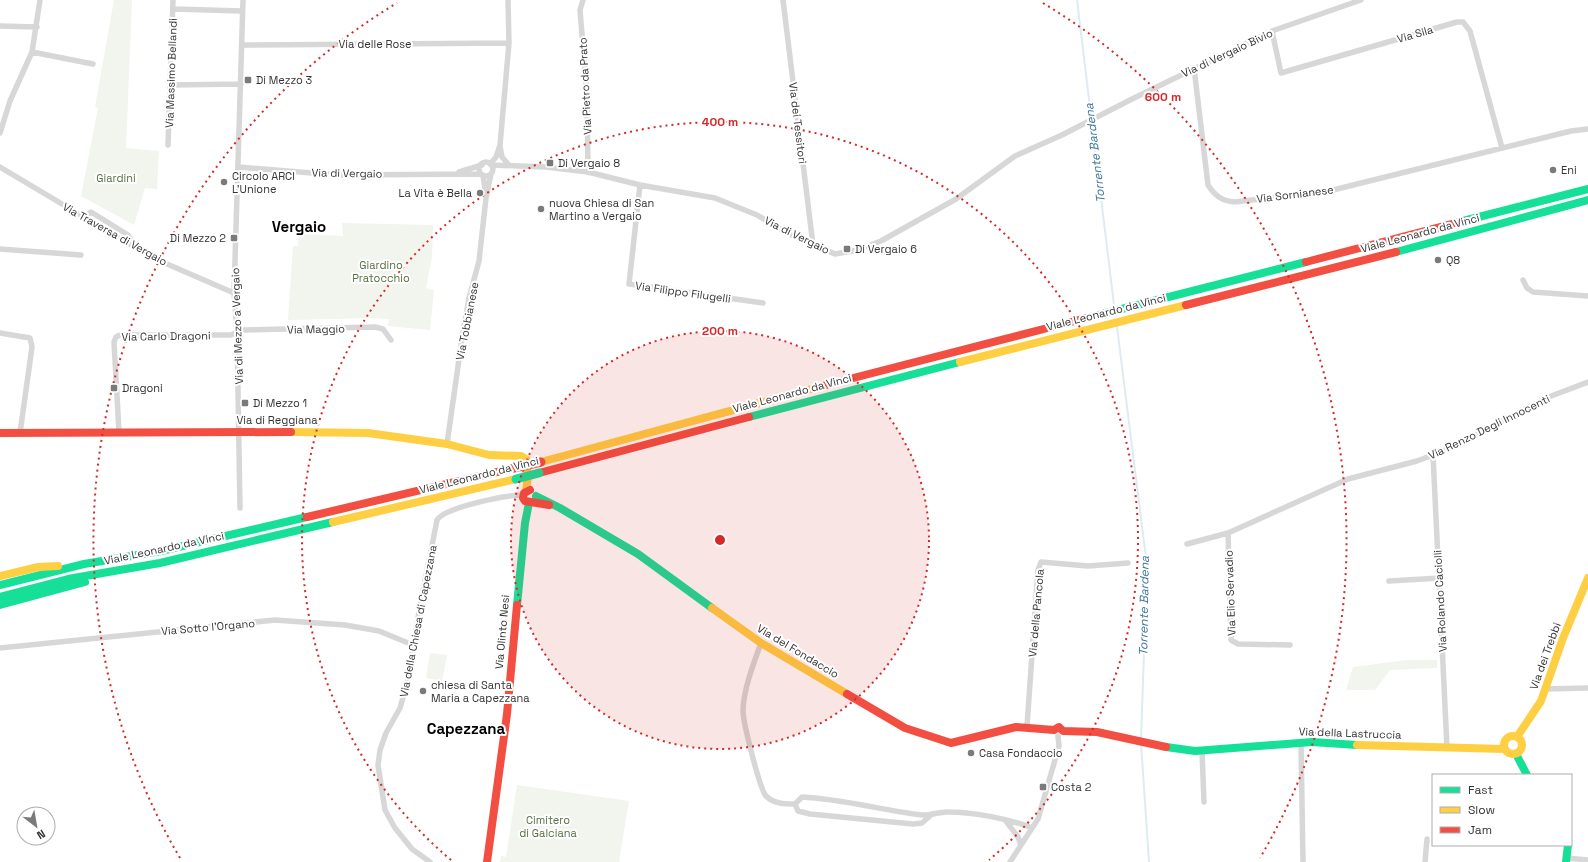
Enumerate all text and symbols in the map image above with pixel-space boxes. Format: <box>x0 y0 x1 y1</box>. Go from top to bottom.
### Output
street label: Via Massimo Bellandi <box>162 18 180 128</box>
street label: Via Sila <box>1395 22 1435 46</box>
street label: Via di Vergaio Bivio <box>1179 26 1275 80</box>
street label: Via delle Rose <box>338 37 412 51</box>
street label: Via Pietro da Prato <box>575 37 595 135</box>
place label: Di Mezzo 3 <box>256 73 313 87</box>
marker: Di Mezzo 3 <box>243 75 253 85</box>
street label: Via dei Tessitori <box>786 81 810 165</box>
text: 600 m <box>1145 89 1181 105</box>
water label: Torrente Bardena <box>1081 102 1109 204</box>
text: 400 m <box>702 114 738 130</box>
place label: Di Vergaio 8 <box>558 156 620 170</box>
marker: Di Vergaio 8 <box>545 158 555 168</box>
place label: Eni <box>1561 163 1577 177</box>
street label: Via di Vergaio <box>311 165 383 181</box>
marker: Eni <box>1548 165 1558 175</box>
place label: Circolo ARCI L'Unione <box>232 169 295 196</box>
park label: Giardini <box>96 171 136 185</box>
marker: Circolo ARCI L'Unione <box>219 177 229 187</box>
street label: Via Sornianese <box>1256 182 1334 206</box>
place label: La Vita è Bella <box>398 186 473 200</box>
marker: La Vita è Bella <box>475 188 485 198</box>
place label: nuova Chiesa di San Martino a Vergaio <box>549 196 654 223</box>
street label: Via Traversa di Vergaio <box>60 199 170 269</box>
marker: nuova Chiesa di San Martino a Vergaio <box>536 204 546 214</box>
street label: Viale Leonardo da Vinci <box>1359 210 1481 256</box>
street label: Via di Vergaio <box>762 213 832 257</box>
district label: Vergaio <box>272 217 326 236</box>
place label: Di Mezzo 2 <box>170 231 226 245</box>
marker: Di Mezzo 2 <box>229 233 239 243</box>
place label: Di Vergaio 6 <box>855 242 917 256</box>
marker: Di Vergaio 6 <box>842 244 852 254</box>
place label: Q8 <box>1446 253 1460 267</box>
marker: Q8 <box>1433 255 1443 265</box>
park label: Giardino Pratocchio <box>352 258 410 285</box>
street label: Via di Mezzo a Vergaio <box>228 267 246 385</box>
street label: Via Filippo Filugelli <box>634 278 732 306</box>
street label: Via Tobbianese <box>453 281 481 361</box>
street label: Viale Leonardo da Vinci <box>1045 290 1167 334</box>
street label: Via Maggio <box>287 321 345 337</box>
text: 200 m <box>702 323 738 339</box>
street label: Via Carlo Dragoni <box>121 328 211 344</box>
street label: Viale Leonardo da Vinci <box>731 370 853 416</box>
place label: Dragoni <box>122 381 163 395</box>
marker: Dragoni <box>109 383 119 393</box>
street label: Via Renzo Degli Innocenti <box>1426 391 1552 463</box>
place label: Di Mezzo 1 <box>253 396 307 410</box>
marker: Di Mezzo 1 <box>240 398 250 408</box>
street label: Via di Reggiana <box>237 413 318 427</box>
street label: Viale Leonardo da Vinci <box>418 453 540 497</box>
street label: Viale Leonardo da Vinci <box>103 528 226 568</box>
centre of rings <box>713 533 727 547</box>
street label: Via della Chiesa di Capezzana <box>396 543 440 698</box>
street label: Via Rolando Caciolli <box>1430 549 1450 652</box>
street label: Via Elio Servadio <box>1222 550 1238 636</box>
water label: Torrente Bardena <box>1135 556 1153 656</box>
street label: Via della Pancola <box>1025 568 1047 658</box>
street label: Via Olinto Nesi <box>492 594 512 670</box>
street label: Via Sotto l'Organo <box>161 616 256 638</box>
street label: Via dei Trebbi <box>1526 620 1564 691</box>
street label: Via del Fondaccio <box>754 621 842 681</box>
place label: chiesa di Santa Maria a Capezzana <box>431 678 530 705</box>
marker: chiesa di Santa Maria a Capezzana <box>418 686 428 696</box>
district label: Capezzana <box>427 719 506 738</box>
street label: Via della Lastruccia <box>1298 724 1402 742</box>
place label: Casa Fondaccio <box>979 746 1063 760</box>
marker: Casa Fondaccio <box>966 748 976 758</box>
legend <box>1432 774 1572 846</box>
place label: Costa 2 <box>1051 780 1092 794</box>
marker: Costa 2 <box>1038 782 1048 792</box>
text: Fast <box>1468 782 1493 798</box>
text: Slow <box>1468 802 1495 818</box>
north arrow <box>16 806 56 846</box>
park label: Cimitero di Galciana <box>519 813 577 840</box>
text: Jam <box>1468 822 1492 838</box>
text: N <box>34 827 48 842</box>

